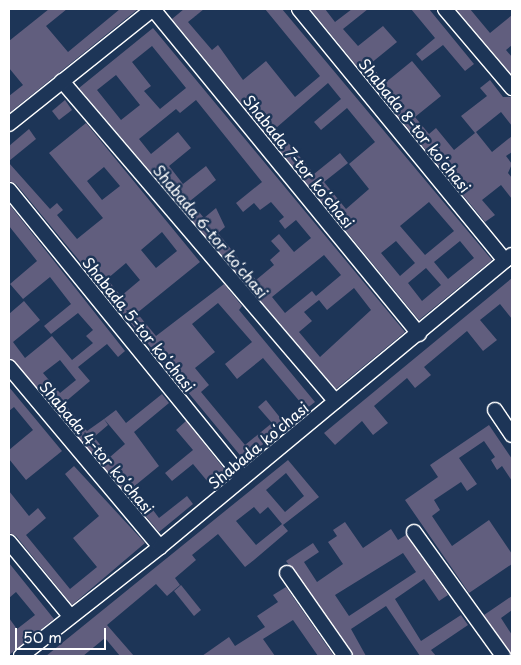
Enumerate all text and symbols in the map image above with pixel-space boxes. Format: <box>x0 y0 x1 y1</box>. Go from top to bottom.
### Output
street label: Shabada 8-tor koʻchasi <box>355 54 475 196</box>
street label: Shabada 7-tor koʻchasi <box>240 91 358 231</box>
street label: Shabada 6-tor koʻchasi <box>150 160 272 302</box>
street label: Shabada 5-tor koʻchasi <box>79 253 199 395</box>
street label: Shabada 4-tor koʻchasi <box>36 377 158 517</box>
street label: Shabada koʻchasi <box>204 398 312 492</box>
scale bar <box>18 618 109 650</box>
text: 50 m <box>23 625 62 648</box>

